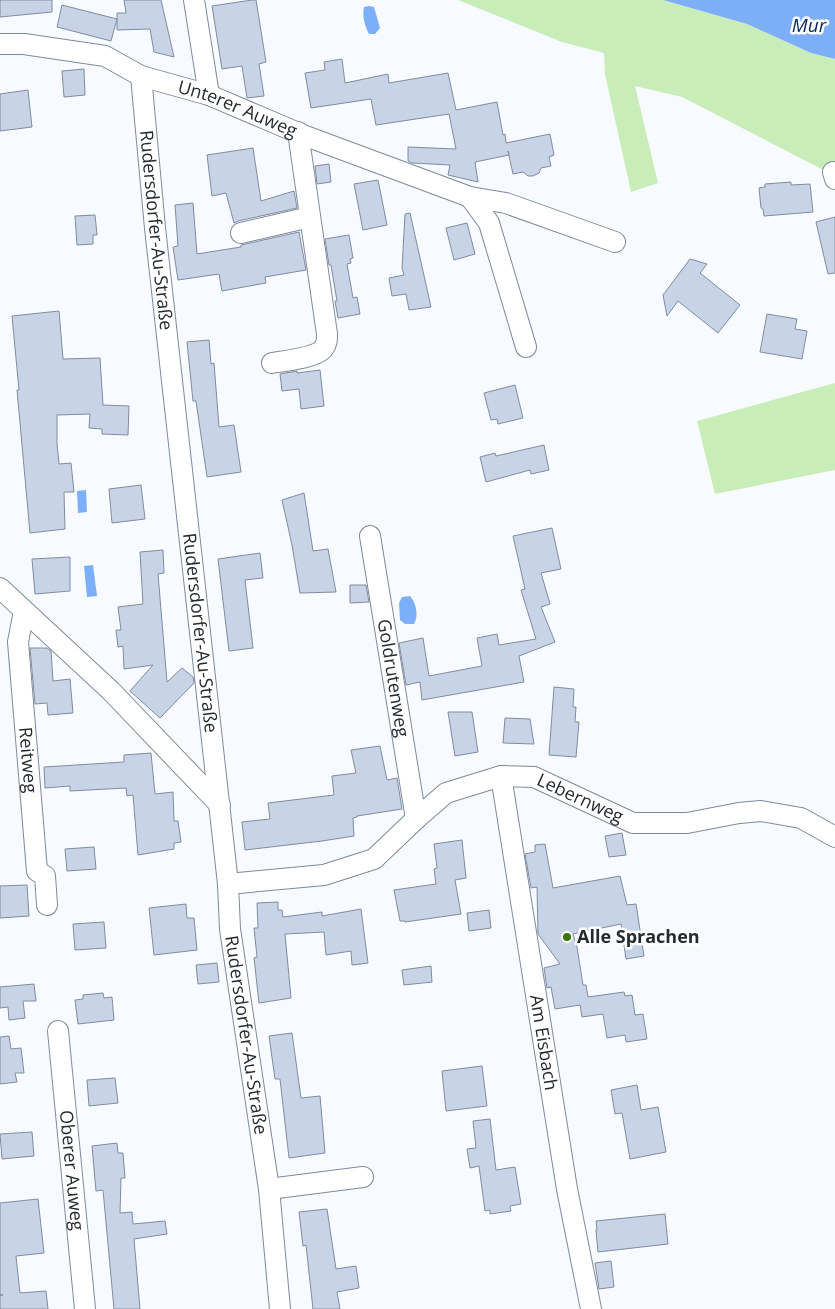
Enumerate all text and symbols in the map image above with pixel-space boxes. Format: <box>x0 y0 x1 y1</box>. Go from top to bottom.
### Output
water label: Mur <box>792 12 828 38</box>
street label: Unterer Auweg <box>175 74 301 142</box>
street label: Rudersdorfer-Au-Straße <box>135 129 179 331</box>
street label: Rudersdorfer-Au-Straße <box>178 532 224 734</box>
street label: Goldrutenweg <box>373 617 416 739</box>
street label: Reitweg <box>14 726 43 794</box>
street label: Lebernweg <box>533 767 628 828</box>
place label: Alle Sprachen <box>577 924 700 948</box>
marker: Alle Sprachen <box>561 931 573 943</box>
street label: Rudersdorfer-Au-Straße <box>220 934 274 1136</box>
street label: Am Eisbach <box>525 993 564 1092</box>
street label: Oberer Auweg <box>55 1109 90 1232</box>

